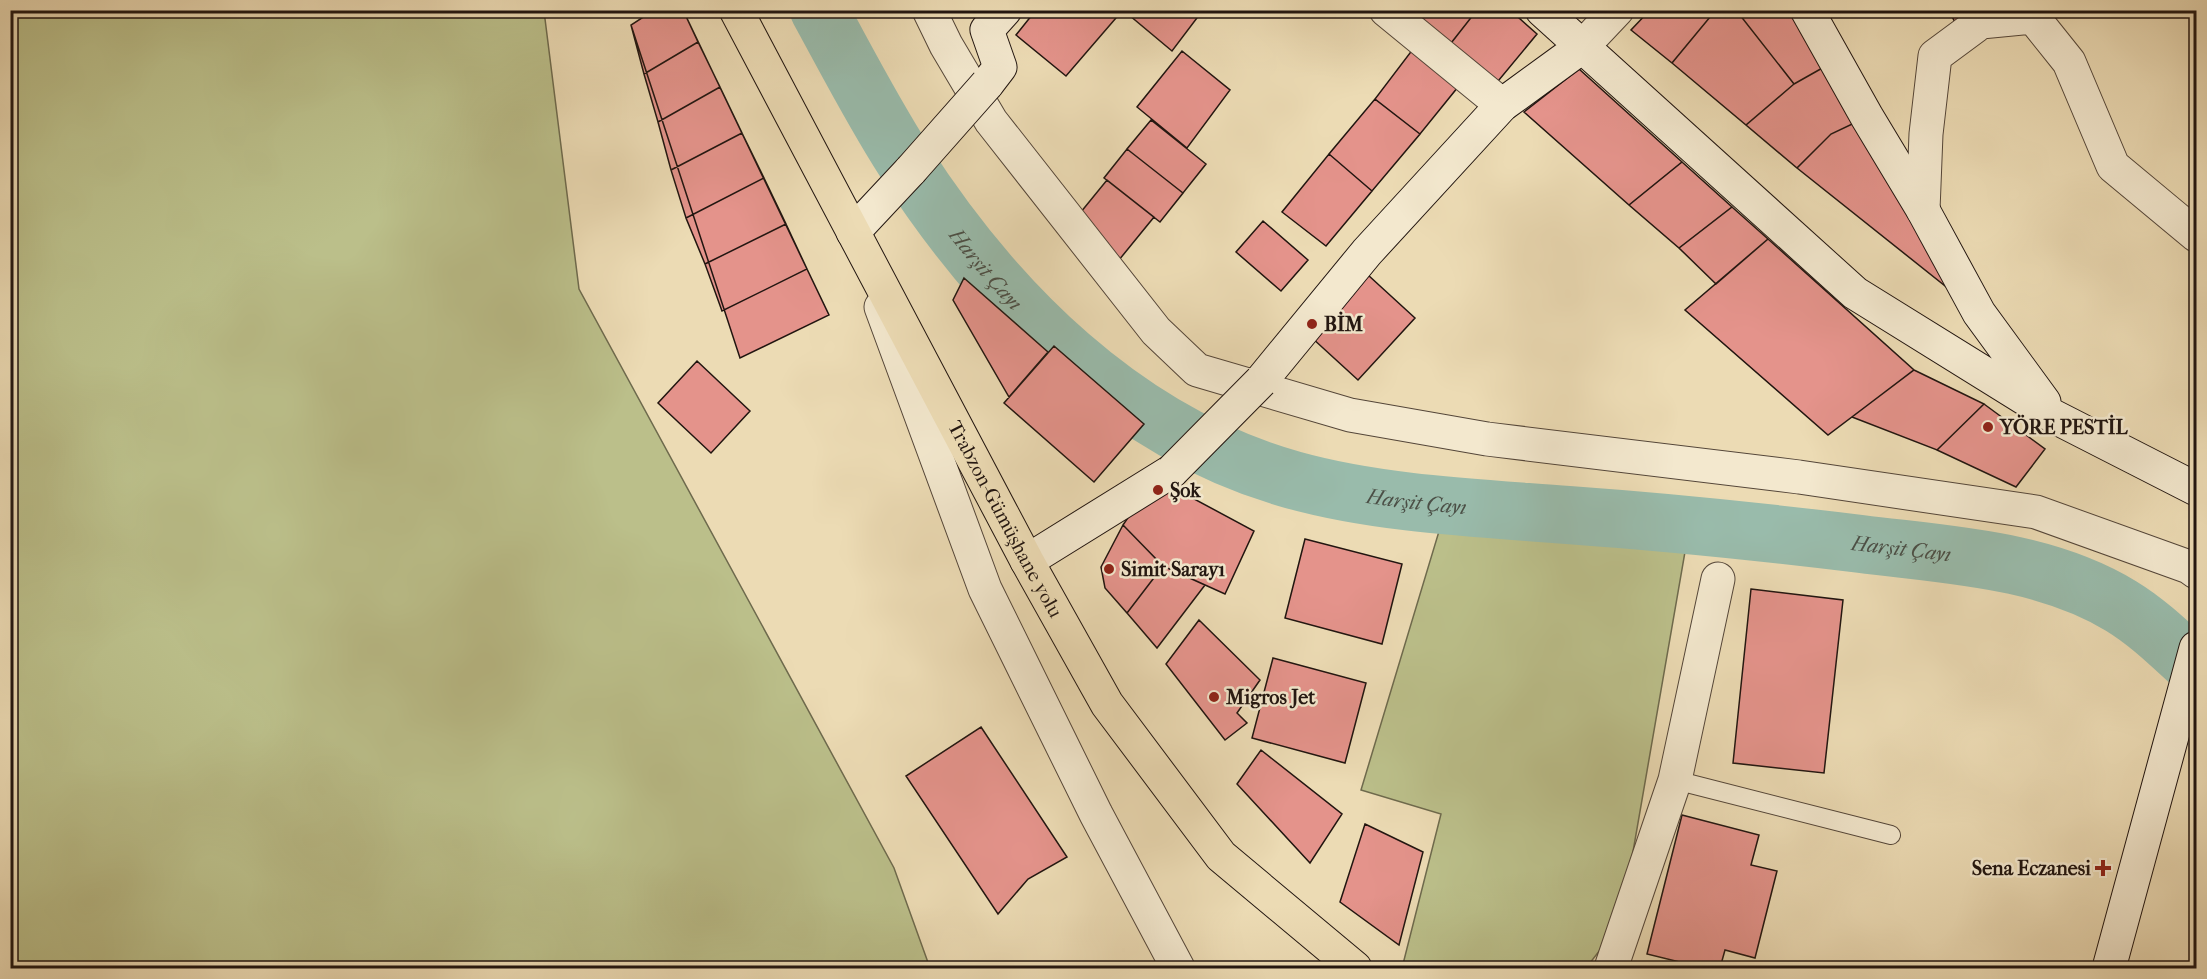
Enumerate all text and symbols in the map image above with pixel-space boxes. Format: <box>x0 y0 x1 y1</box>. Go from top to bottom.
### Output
water label: Harşit Çayı <box>944 223 1027 315</box>
place label: BİM <box>1324 311 1364 336</box>
marker: BİM <box>1305 317 1319 331</box>
place label: YÖRE PESTİL <box>1999 414 2129 439</box>
street label: Trabzon-Gümüşhane yolu <box>943 417 1068 622</box>
marker: YÖRE PESTİL <box>1981 420 1995 434</box>
place label: Şok <box>1170 479 1201 503</box>
marker: Şok <box>1151 483 1165 497</box>
water label: Harşit Çayı <box>1364 484 1467 519</box>
water label: Harşit Çayı <box>1849 531 1952 567</box>
place label: Simit Sarayı <box>1121 558 1226 581</box>
marker: Simit Sarayı <box>1102 562 1116 576</box>
place label: Migros Jet <box>1225 686 1316 709</box>
marker: Migros Jet <box>1207 690 1221 704</box>
place label: Sena Eczanesi <box>1972 857 2092 880</box>
marker: Sena Eczanesi <box>2096 861 2110 875</box>

